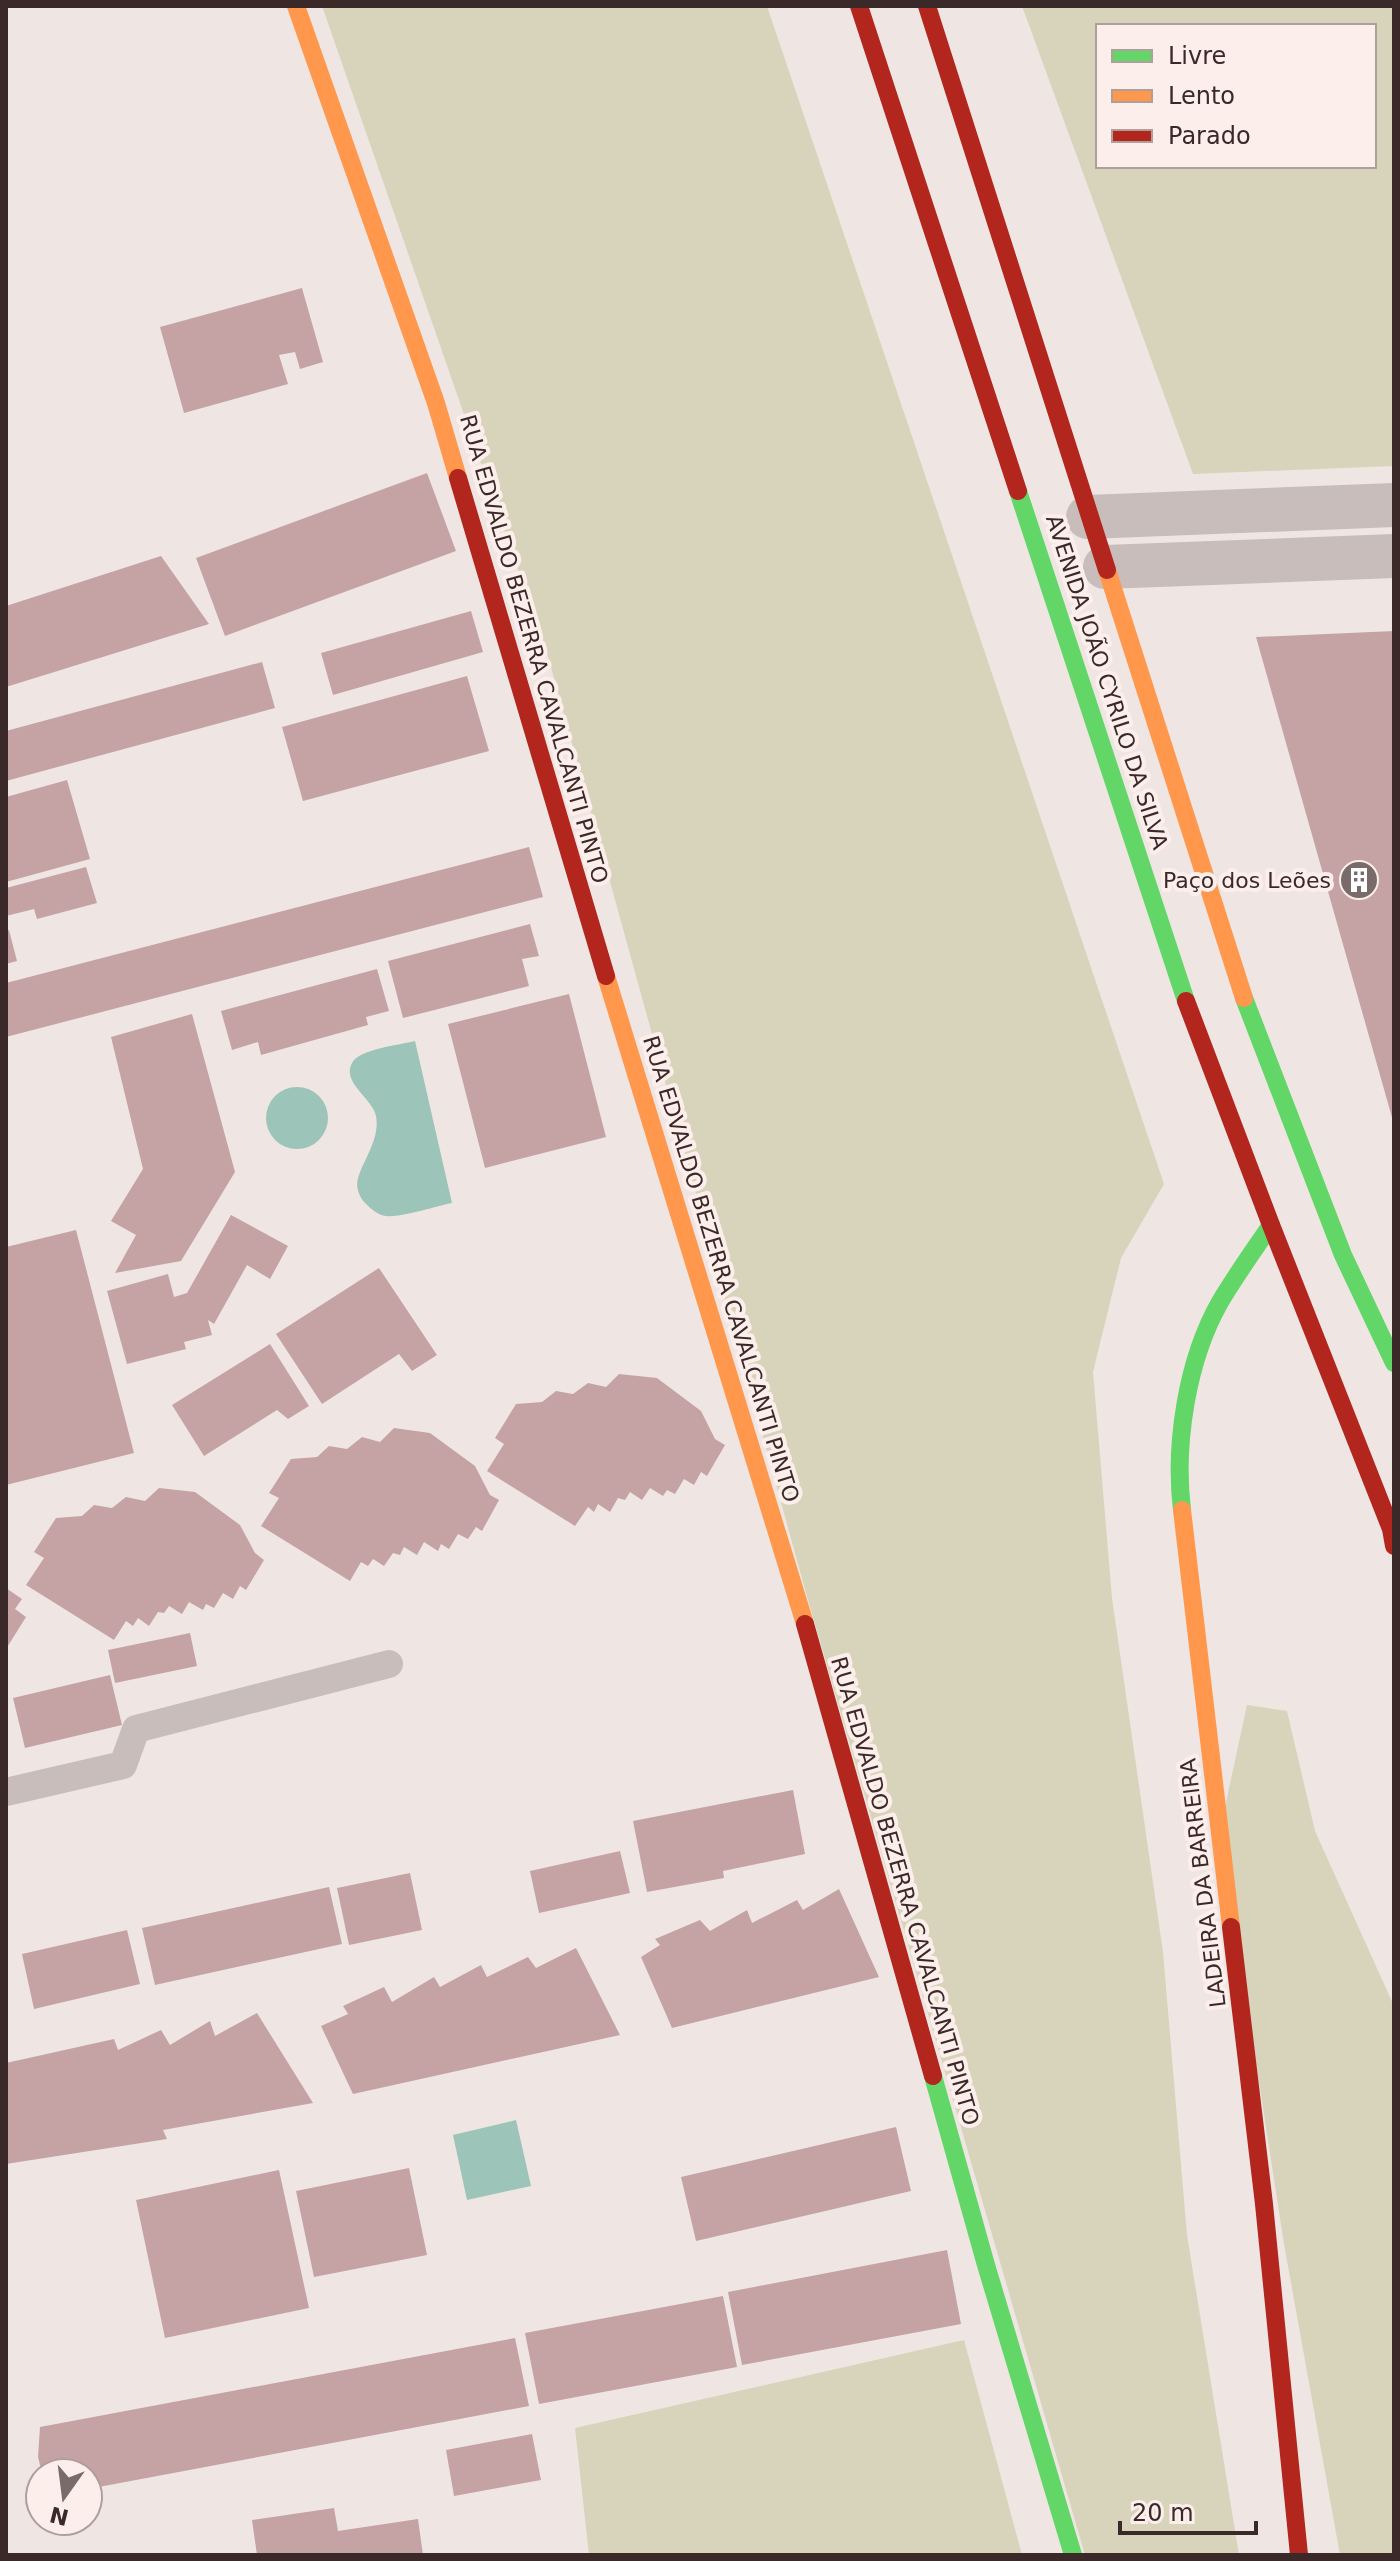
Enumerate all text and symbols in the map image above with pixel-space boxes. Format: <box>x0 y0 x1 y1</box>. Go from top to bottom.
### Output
legend <box>1096 24 1376 168</box>
text: Livre <box>1168 42 1226 70</box>
text: Lento <box>1168 82 1235 110</box>
text: Parado <box>1168 122 1251 150</box>
street label: RUA EDVALDO BEZERRA CAVALCANTI PINTO <box>455 412 613 886</box>
street label: AVENIDA JOÃO CYRILO DA SILVA <box>1041 511 1174 852</box>
building icon: Paço dos Leões <box>1338 859 1380 901</box>
place label: Paço dos Leões <box>1163 868 1331 893</box>
street label: RUA EDVALDO BEZERRA CAVALCANTI PINTO <box>638 1033 804 1505</box>
street label: RUA EDVALDO BEZERRA CAVALCANTI PINTO <box>826 1654 984 2128</box>
street label: LADEIRA DA BARREIRA <box>1175 1757 1231 2009</box>
north arrow <box>24 2457 104 2537</box>
scale bar <box>1120 2485 1256 2535</box>
text: 20 m <box>1132 2499 1194 2527</box>
text: N <box>47 2502 71 2530</box>

